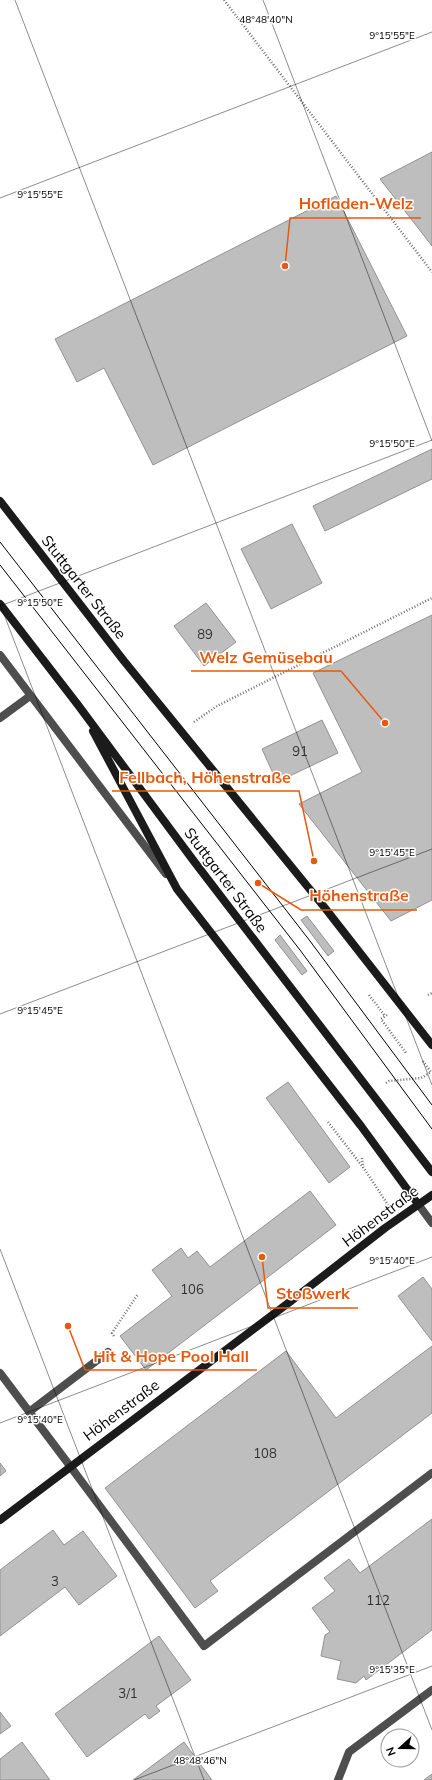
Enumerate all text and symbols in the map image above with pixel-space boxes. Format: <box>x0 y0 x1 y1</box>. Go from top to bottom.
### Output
text: 48°48'40"N <box>239 13 293 26</box>
text: 9°15'55"E <box>369 29 415 42</box>
text: 9°15'55"E <box>17 188 63 201</box>
callout: Hofladen-Welz <box>290 190 421 218</box>
text: Hofladen-Welz <box>299 193 413 213</box>
text: 9°15'50"E <box>369 437 415 450</box>
street label: Stuttgarter Straße <box>38 531 130 643</box>
text: 9°15'50"E <box>17 596 63 609</box>
house number: 89 <box>197 626 213 642</box>
callout: Welz Gemüsebau <box>191 643 341 671</box>
text: Welz Gemüsebau <box>199 647 333 667</box>
house number: 91 <box>292 743 308 759</box>
callout: Fellbach, Höhenstraße <box>112 763 299 791</box>
text: Fellbach, Höhenstraße <box>119 767 291 787</box>
street label: Stuttgarter Straße <box>180 824 272 936</box>
text: 9°15'45"E <box>369 846 415 859</box>
callout: Höhenstraße <box>301 882 417 910</box>
text: Höhenstraße <box>309 885 409 905</box>
text: 9°15'45"E <box>17 1004 63 1017</box>
street label: Höhenstraße <box>338 1181 422 1251</box>
text: 9°15'40"E <box>369 1254 415 1267</box>
callout: Stoßwerk <box>268 1280 358 1308</box>
house number: 106 <box>180 1281 204 1297</box>
text: Stoßwerk <box>276 1283 351 1303</box>
callout: Hit & Hope Pool Hall <box>85 1342 257 1370</box>
text: Hit & Hope Pool Hall <box>93 1346 249 1366</box>
street label: Höhenstraße <box>79 1375 163 1445</box>
text: 9°15'40"E <box>17 1413 63 1426</box>
house number: 108 <box>253 1445 277 1461</box>
house number: 3 <box>51 1573 59 1589</box>
house number: 112 <box>366 1592 390 1608</box>
text: 9°15'35"E <box>369 1663 415 1676</box>
house number: 3/1 <box>118 1685 138 1701</box>
north arrow <box>380 1728 420 1768</box>
text: N <box>383 1745 399 1758</box>
text: 48°48'46"N <box>173 1754 227 1767</box>

